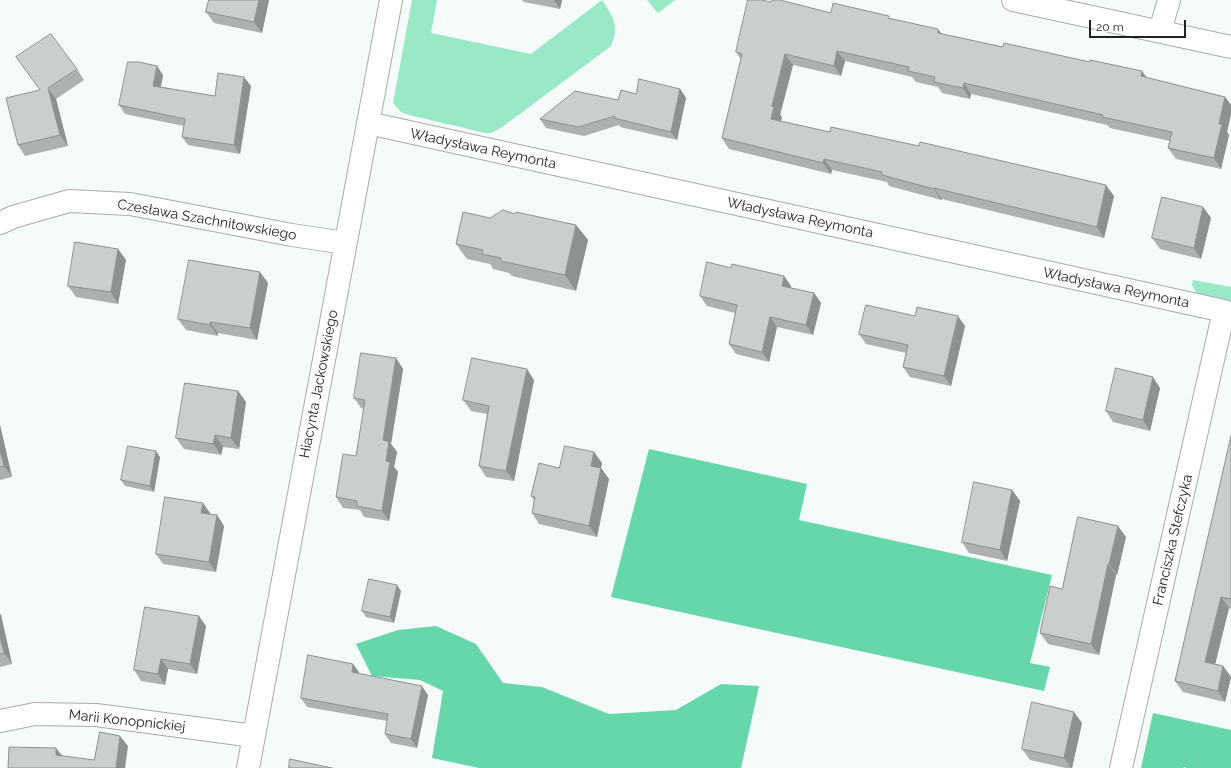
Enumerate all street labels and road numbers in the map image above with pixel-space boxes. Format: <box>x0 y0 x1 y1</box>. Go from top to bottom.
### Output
street label: Władysława Reymonta <box>408 125 558 173</box>
street label: Władysława Reymonta <box>725 194 875 242</box>
street label: Czesława Szachnitowskiego <box>116 196 298 244</box>
street label: Władysława Reymonta <box>1041 264 1191 312</box>
street label: Hiacynta Jackowskiego <box>296 308 342 460</box>
street label: Franciszka Stefczyka <box>1150 473 1196 607</box>
street label: Marii Konopnickiej <box>68 707 186 735</box>

